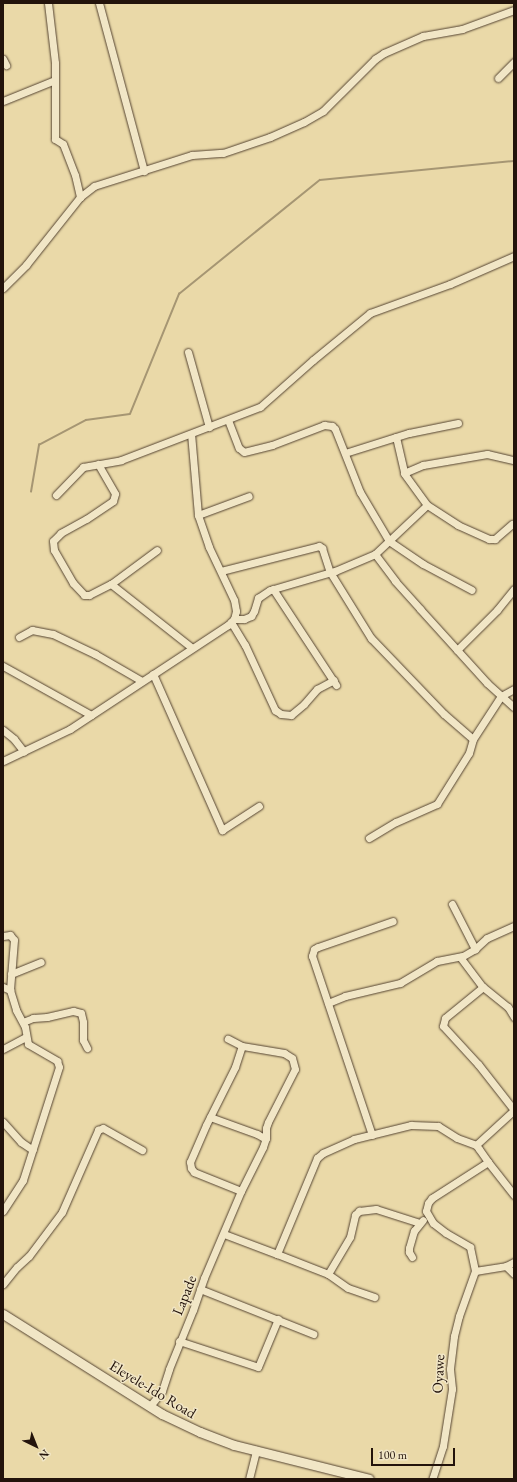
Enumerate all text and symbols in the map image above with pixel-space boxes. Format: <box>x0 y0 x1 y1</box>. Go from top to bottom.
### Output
street label: Lapade <box>168 1272 200 1318</box>
street label: Oyawe <box>428 1354 448 1394</box>
street label: Eleyele-Ido Road <box>106 1356 200 1422</box>
north arrow <box>16 1426 56 1466</box>
scale bar <box>373 1440 457 1466</box>
text: N <box>36 1447 52 1463</box>
text: 100 m <box>378 1447 407 1463</box>

